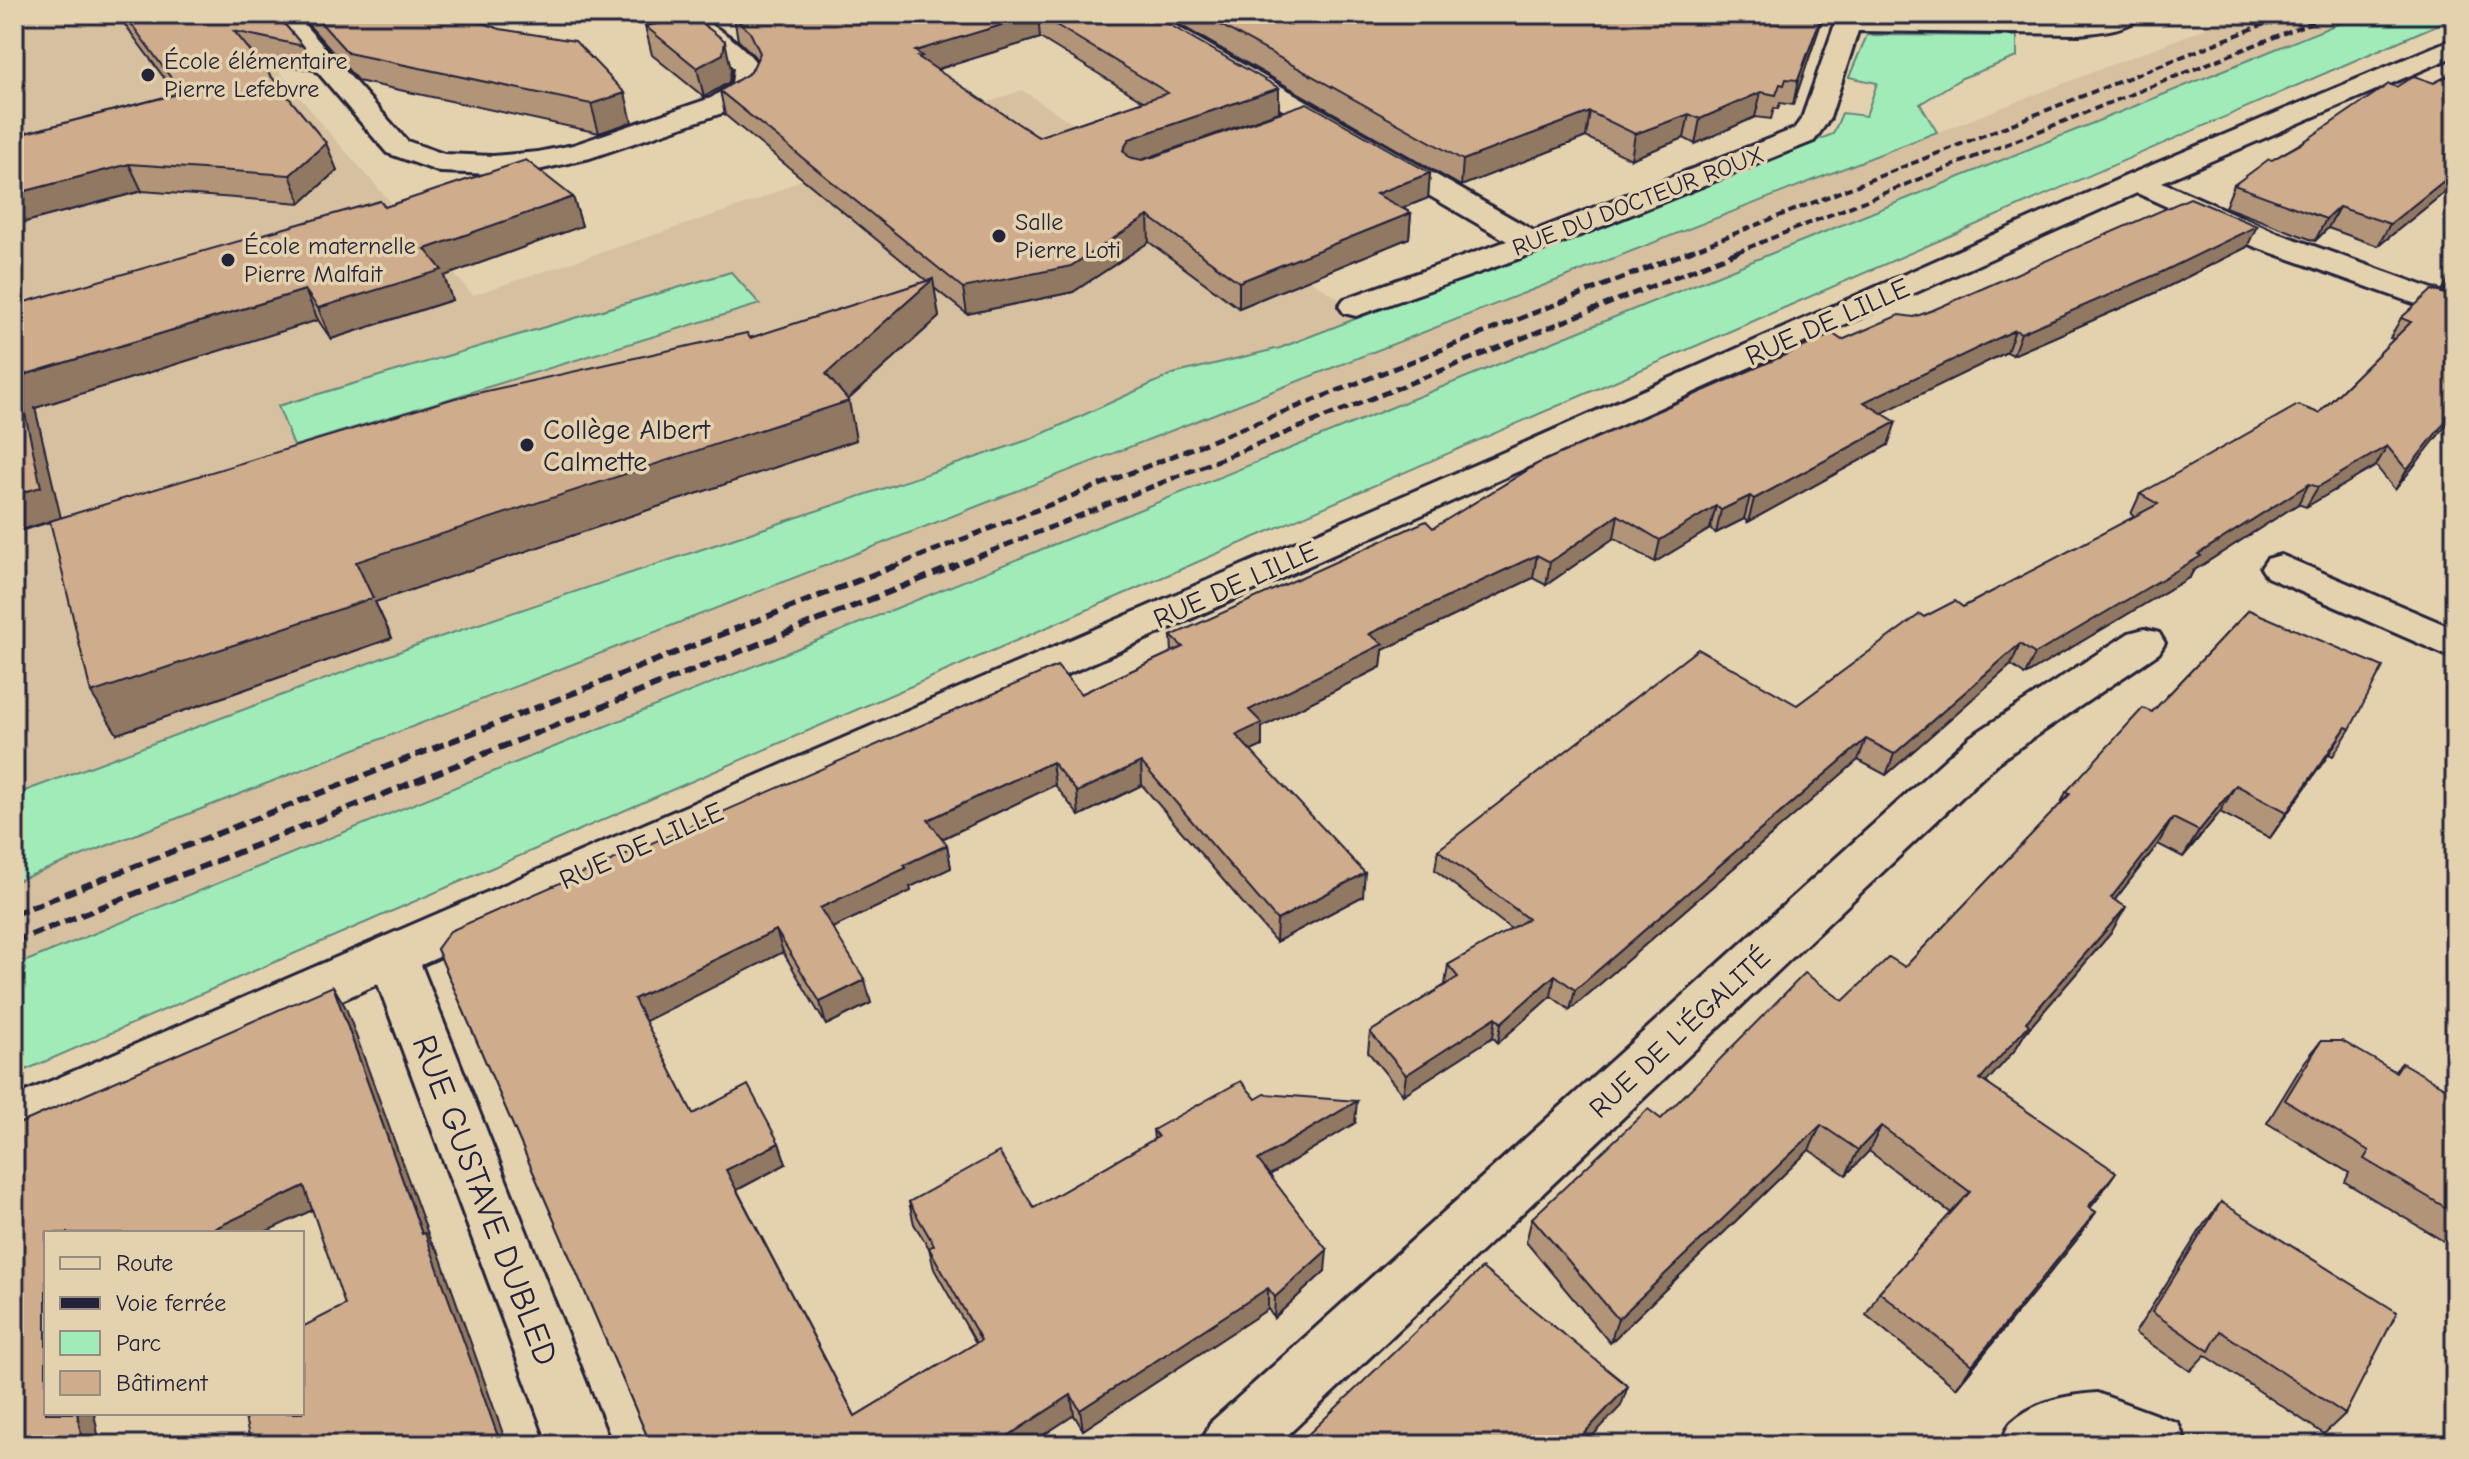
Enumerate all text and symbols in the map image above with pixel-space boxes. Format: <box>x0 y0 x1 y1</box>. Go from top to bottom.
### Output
place label: École élémentaire Pierre Lefebvre <box>164 47 348 103</box>
marker: École élémentaire Pierre Lefebvre <box>139 66 157 84</box>
street label: RUE DU DOCTEUR ROUX <box>1508 140 1768 262</box>
place label: Salle Pierre Loti <box>1015 208 1121 264</box>
marker: Salle Pierre Loti <box>990 227 1008 245</box>
place label: École maternelle Pierre Malfait <box>244 232 416 288</box>
marker: École maternelle Pierre Malfait <box>219 251 237 269</box>
street label: RUE DE LILLE <box>1741 272 1914 372</box>
place label: Collège Albert Calmette <box>543 414 711 478</box>
marker: Collège Albert Calmette <box>518 436 536 454</box>
street label: RUE DE LILLE <box>1149 535 1322 635</box>
street label: RUE DE LILLE <box>555 796 728 896</box>
street label: RUE DE L'ÉGALITÉ <box>1582 940 1777 1125</box>
street label: RUE GUSTAVE DUBLED <box>404 1030 566 1371</box>
legend <box>44 1231 304 1415</box>
text: Route <box>116 1249 173 1277</box>
text: Voie ferrée <box>116 1289 226 1317</box>
text: Parc <box>116 1329 161 1357</box>
text: Bâtiment <box>116 1369 209 1397</box>

